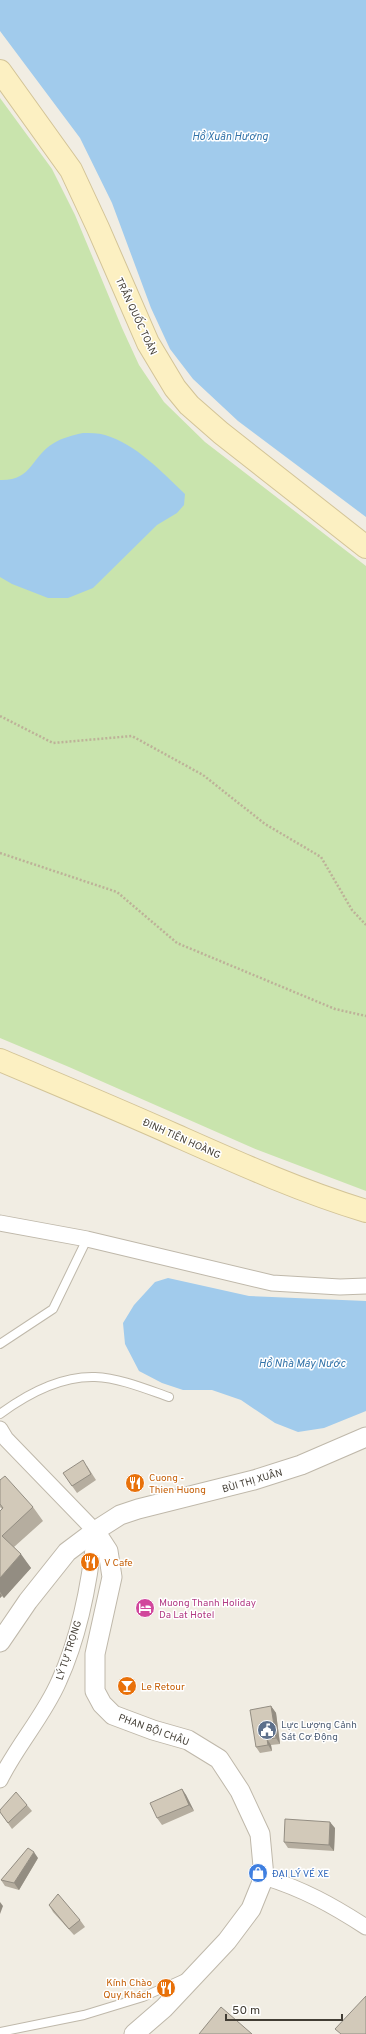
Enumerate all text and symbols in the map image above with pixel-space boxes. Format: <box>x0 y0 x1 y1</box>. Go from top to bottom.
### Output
water label: Hồ Xuân Hương <box>192 130 269 144</box>
street label: TRẦN QUỐC TOẢN <box>112 275 161 357</box>
street label: ĐINH TIÊN HOÀNG <box>140 1116 222 1162</box>
water label: Hồ Nhà Máy Nước <box>259 1357 346 1371</box>
street label: BÙI THỊ XUÂN <box>221 1467 284 1496</box>
restaurant icon: Cuong - Thien Huong <box>124 1472 146 1494</box>
place label: Cuong - Thien Huong <box>149 1472 206 1497</box>
restaurant icon: V Cafe <box>79 1551 101 1573</box>
place label: V Cafe <box>104 1557 133 1570</box>
hotel icon: Muong Thanh Holiday Da Lat Hotel <box>134 1597 156 1619</box>
place label: Muong Thanh Holiday Da Lat Hotel <box>159 1597 256 1622</box>
street label: LÝ TỰ TRỌNG <box>54 1619 85 1682</box>
bar icon: Le Retour <box>116 1675 138 1697</box>
place label: Le Retour <box>141 1681 185 1694</box>
street label: PHAN BỘI CHÂU <box>116 1712 191 1749</box>
public building icon: Lực Lượng Cảnh Sát Cơ Động <box>256 1719 278 1741</box>
place label: Lực Lượng Cảnh Sát Cơ Động <box>281 1719 357 1744</box>
shop icon: ĐẠI LÝ VÉ XE <box>247 1862 269 1884</box>
place label: ĐẠI LÝ VÉ XE <box>272 1868 329 1881</box>
place label: Kính Chào Quy Khách <box>103 1977 152 2002</box>
restaurant icon: Kính Chào Quy Khách <box>155 1977 177 1999</box>
scale bar <box>226 1996 342 2022</box>
text: 50 m <box>232 2003 260 2019</box>

